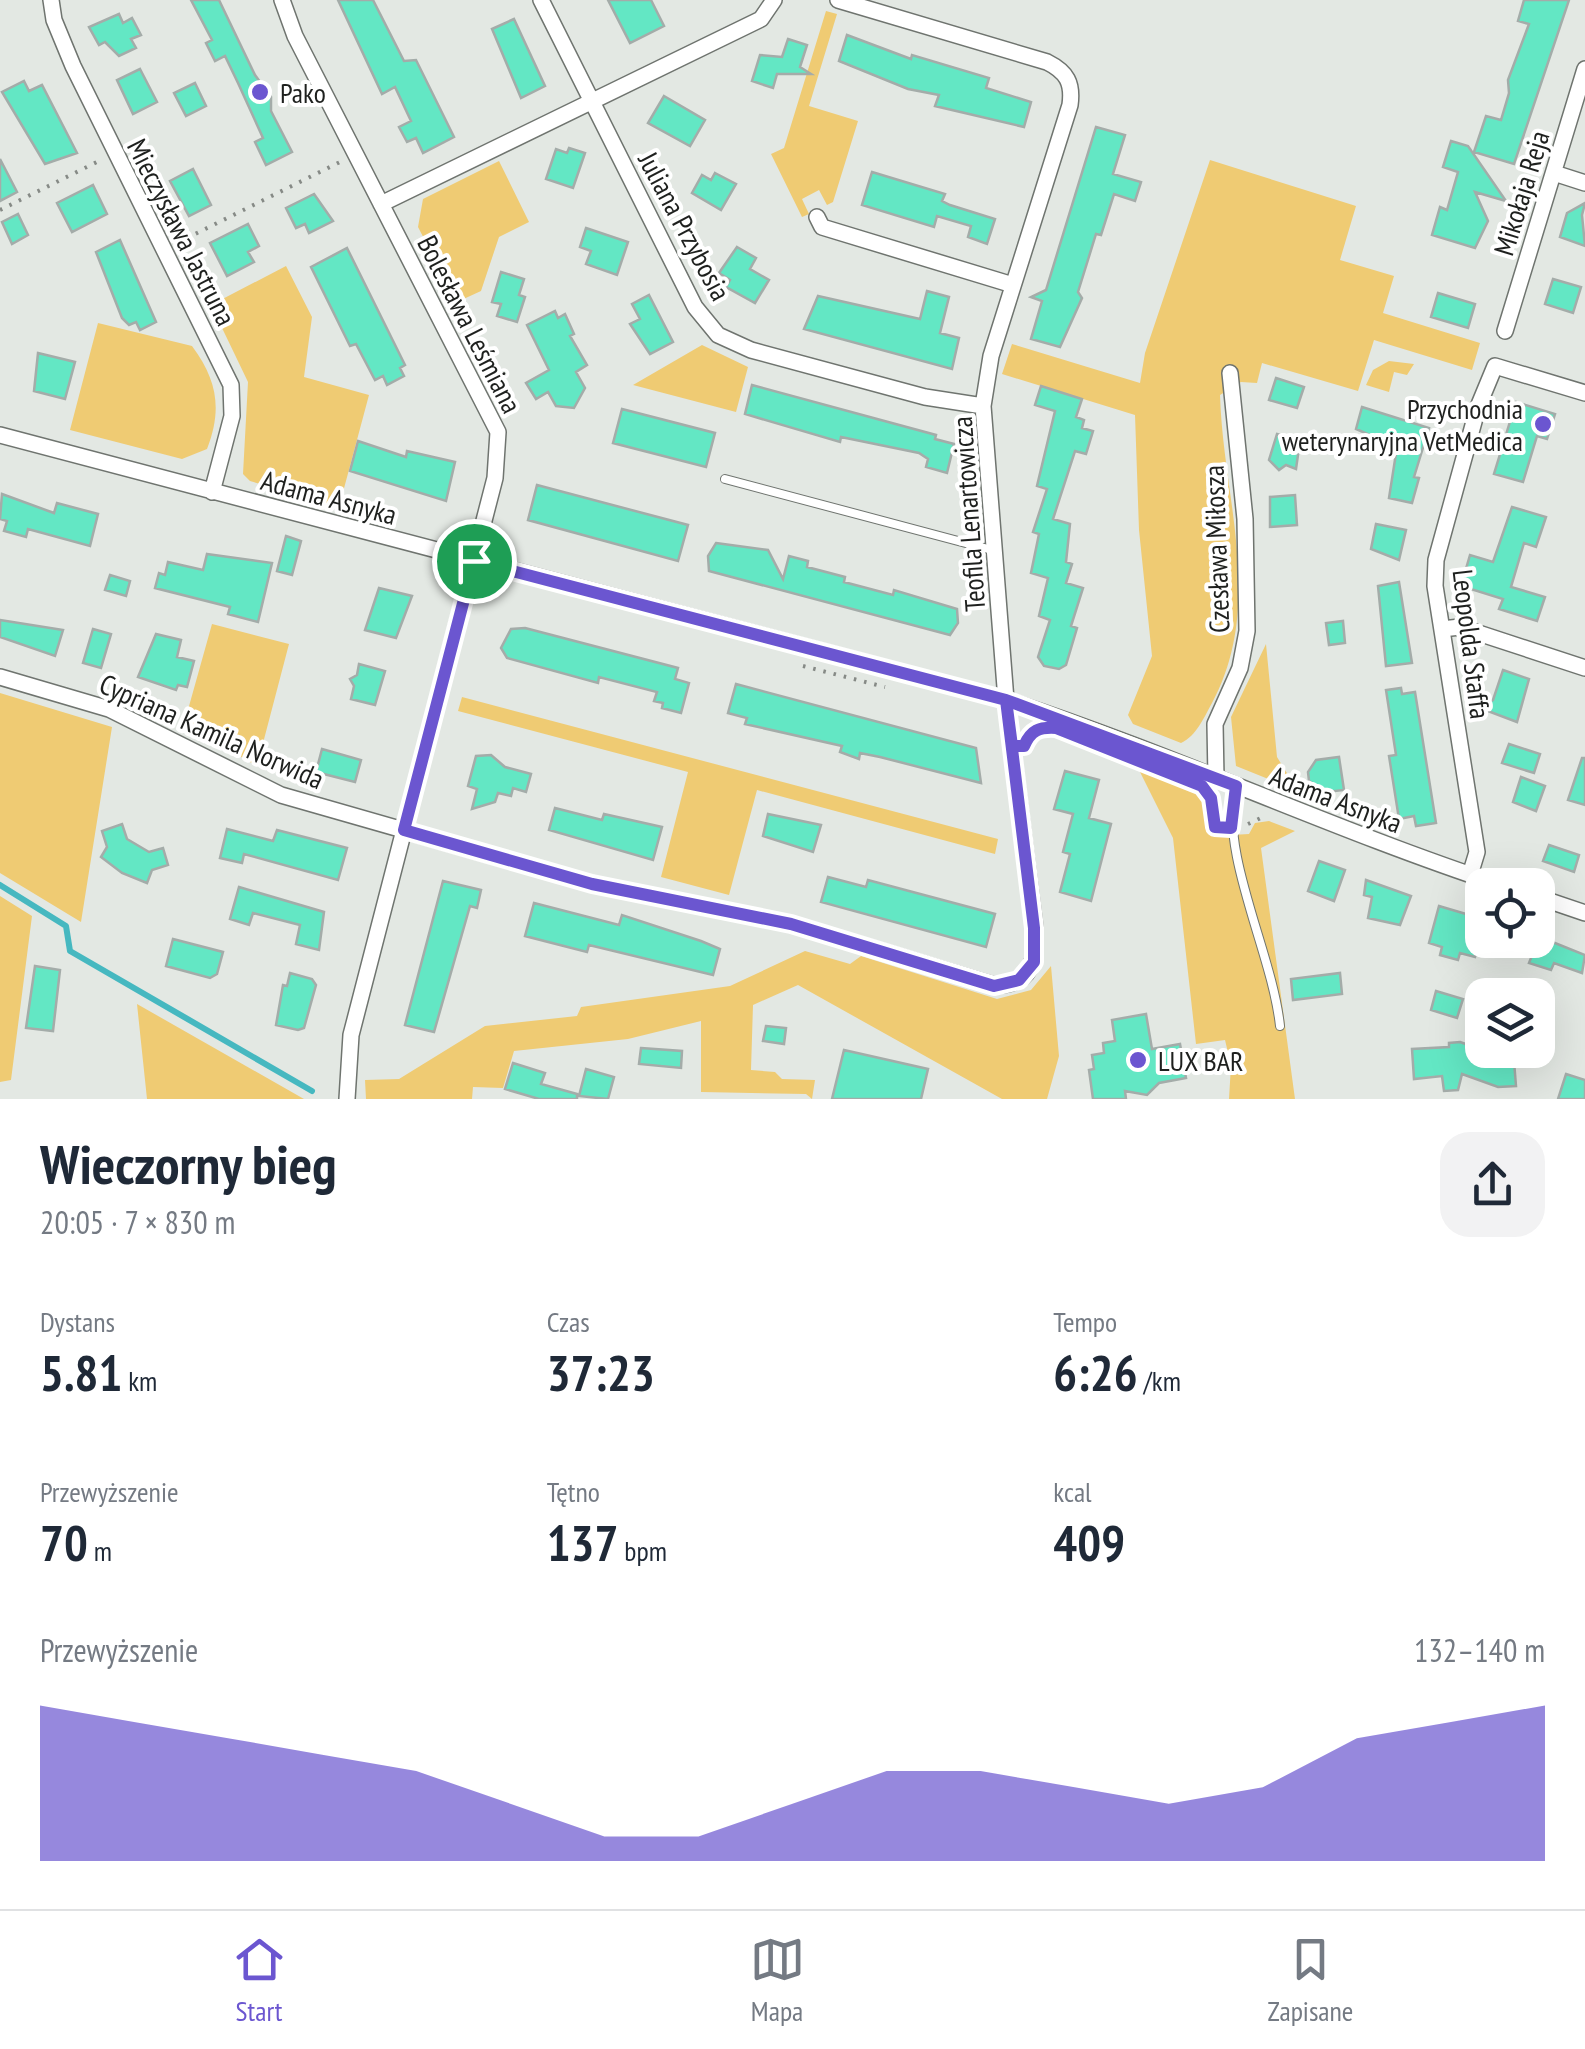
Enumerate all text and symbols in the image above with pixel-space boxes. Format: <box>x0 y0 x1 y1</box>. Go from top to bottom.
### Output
place label: Pako <box>280 74 326 111</box>
marker: Pako <box>249 81 271 103</box>
street label: Mikołaja Reja <box>1485 126 1557 260</box>
street label: Mieczysława Jastruna <box>119 132 245 332</box>
street label: Juliana Przybosia <box>630 144 740 307</box>
street label: Bolesława Leśmiana <box>409 229 531 419</box>
place label: Przychodnia weterynaryjna VetMedica <box>1282 390 1523 459</box>
marker: Przychodnia weterynaryjna VetMedica <box>1532 413 1554 435</box>
street label: Teofila Lenartowicza <box>943 415 993 613</box>
street label: Adama Asnyka <box>257 461 401 533</box>
street label: Czesława Miłosza <box>1195 464 1237 634</box>
pin <box>432 519 517 604</box>
icon: arrive <box>447 534 502 589</box>
street label: Leopolda Staffa <box>1444 567 1500 721</box>
street label: Cypriana Kamila Norwida <box>94 665 330 797</box>
street label: Adama Asnyka <box>1265 757 1407 841</box>
map controls <box>1465 868 1555 1068</box>
button: locate <box>1465 868 1555 958</box>
button: layers <box>1465 978 1555 1068</box>
place label: LUX BAR <box>1158 1042 1243 1079</box>
marker: LUX BAR <box>1127 1049 1149 1071</box>
text: Wieczorny bieg <box>40 1128 337 1199</box>
button: share <box>1440 1132 1545 1237</box>
text: 20:05 · 7 × 830 m <box>40 1201 235 1243</box>
text: Dystans <box>40 1303 115 1340</box>
text: Czas <box>547 1303 590 1340</box>
text: Tempo <box>1053 1303 1117 1340</box>
text: 5.81 <box>40 1340 122 1405</box>
text: 37:23 <box>547 1340 655 1405</box>
text: 6:26 <box>1053 1340 1138 1405</box>
text: km <box>122 1362 157 1399</box>
text: /km <box>1138 1362 1181 1399</box>
text: Przewyższenie <box>40 1473 179 1510</box>
text: Tętno <box>547 1473 600 1510</box>
text: kcal <box>1053 1473 1092 1510</box>
text: 70 <box>40 1510 88 1575</box>
text: 137 <box>547 1510 618 1575</box>
text: 409 <box>1053 1510 1125 1575</box>
text: m <box>88 1532 112 1569</box>
text: bpm <box>618 1532 667 1569</box>
text: Przewyższenie <box>40 1629 198 1671</box>
text: 132–140 m <box>1414 1629 1545 1671</box>
tab: Start <box>232 1932 287 2029</box>
tab: Mapa <box>750 1932 805 2029</box>
tab: Zapisane <box>1268 1932 1353 2029</box>

